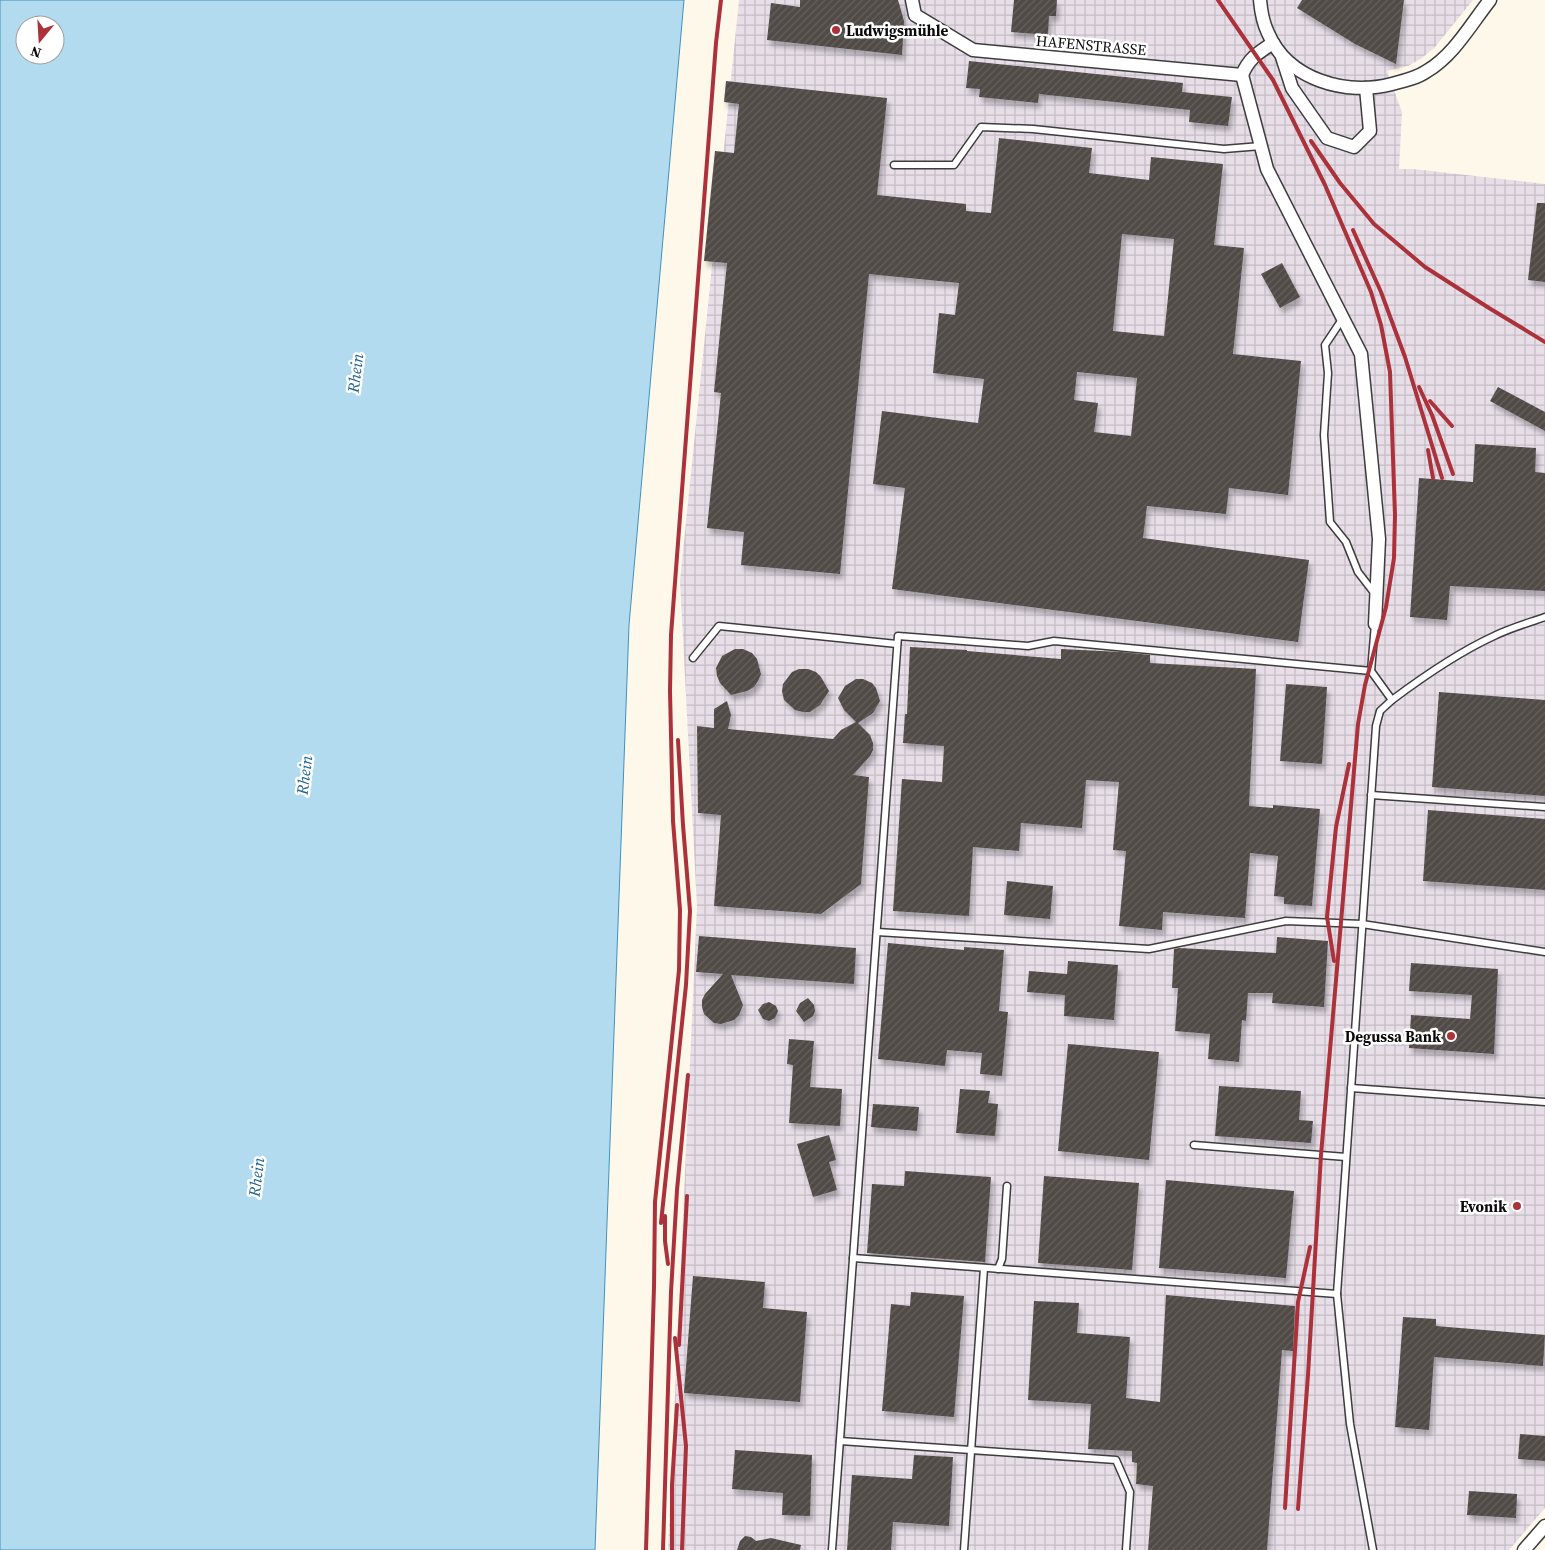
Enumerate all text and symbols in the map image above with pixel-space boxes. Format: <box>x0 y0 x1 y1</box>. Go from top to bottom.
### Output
north arrow <box>15 15 65 65</box>
place label: Ludwigsmühle <box>846 20 949 41</box>
marker: Ludwigsmühle <box>830 24 842 36</box>
street label: HAFENSTRASSE <box>1035 30 1147 60</box>
text: N <box>28 41 44 63</box>
water label: Rhein <box>342 352 368 395</box>
water label: Rhein <box>291 754 317 797</box>
place label: Degussa Bank <box>1345 1026 1441 1047</box>
marker: Degussa Bank <box>1445 1030 1457 1042</box>
water label: Rhein <box>243 1156 269 1199</box>
place label: Evonik <box>1460 1196 1507 1217</box>
marker: Evonik <box>1511 1200 1523 1212</box>

